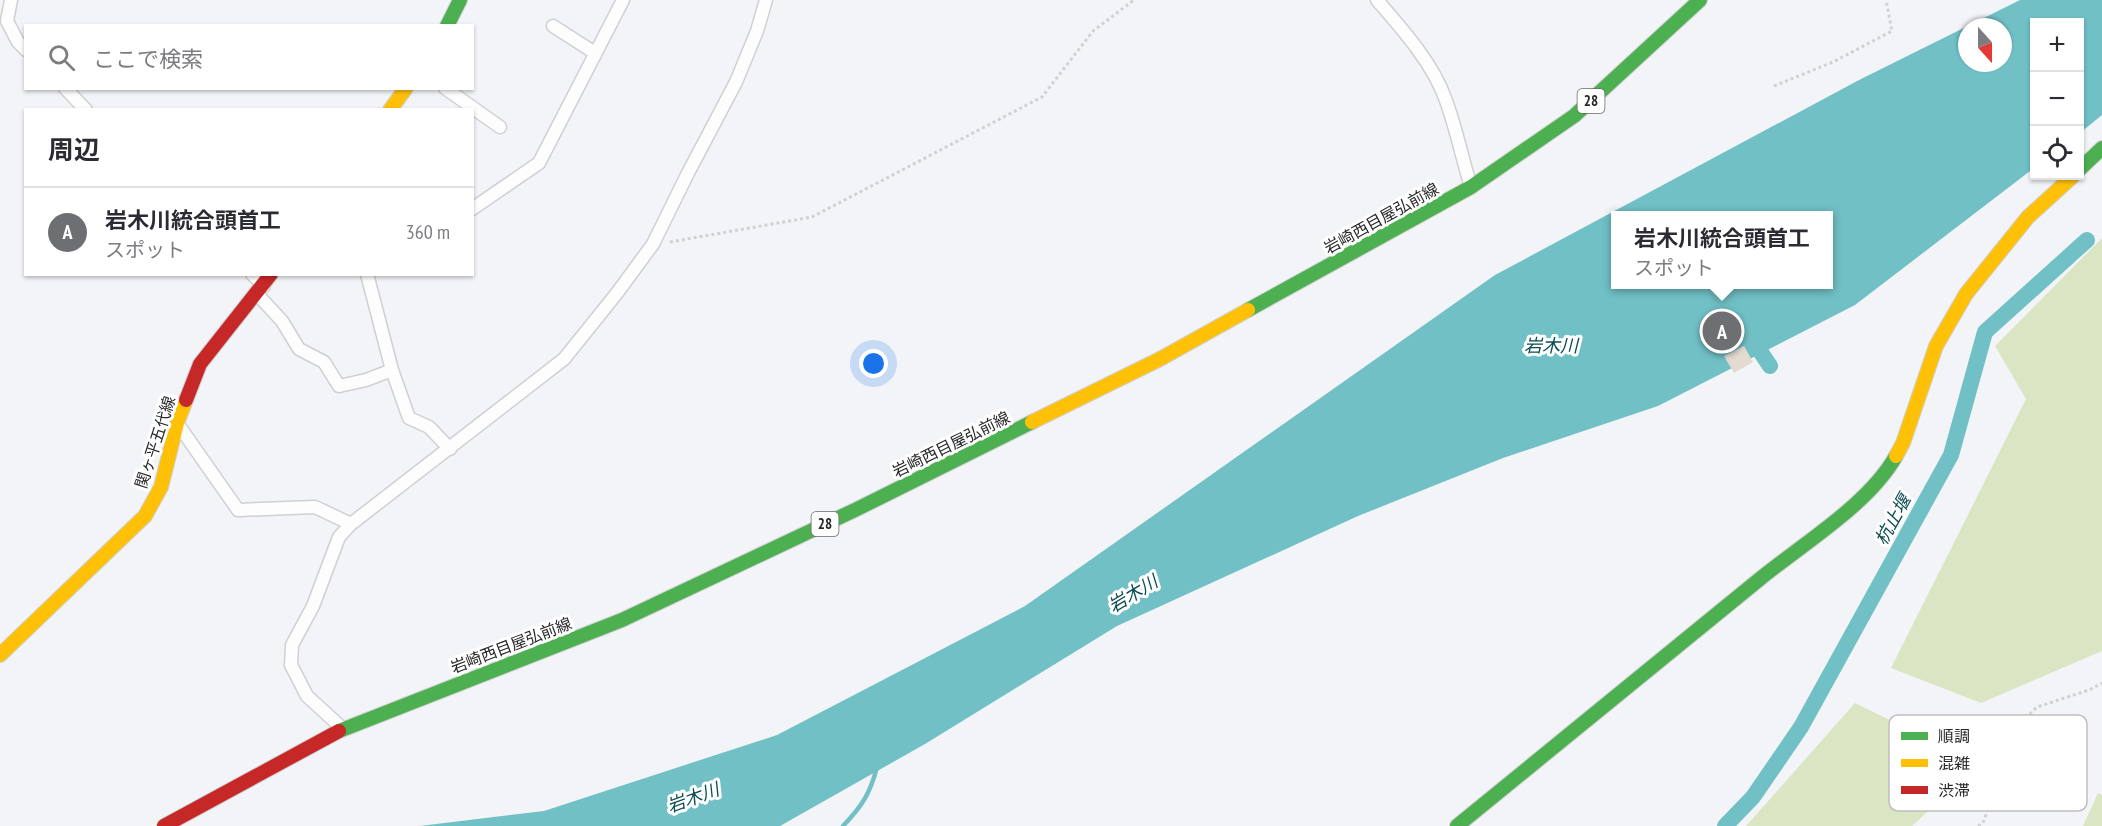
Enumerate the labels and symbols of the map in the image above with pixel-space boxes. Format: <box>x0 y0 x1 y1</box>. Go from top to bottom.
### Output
north arrow <box>1958 18 2012 72</box>
road number: 28 <box>1578 89 1604 113</box>
street label: 岩崎西目屋弘前線 <box>1320 178 1442 258</box>
pin: A <box>1702 308 1742 354</box>
water label: 岩木川 <box>1524 334 1580 357</box>
your location <box>859 349 888 378</box>
street label: 関ヶ平五代線 <box>131 393 179 491</box>
street label: 岩崎西目屋弘前線 <box>889 407 1013 481</box>
water label: 杭止堰 <box>1869 488 1917 549</box>
road number: 28 <box>812 512 838 536</box>
water label: 岩木川 <box>1104 569 1164 617</box>
street label: 岩崎西目屋弘前線 <box>448 613 574 677</box>
legend <box>1889 715 2087 811</box>
text: 順調 <box>1938 726 1970 746</box>
text: 混雑 <box>1938 753 1970 773</box>
water label: 岩木川 <box>664 777 724 818</box>
text: 渋滞 <box>1938 780 1970 800</box>

